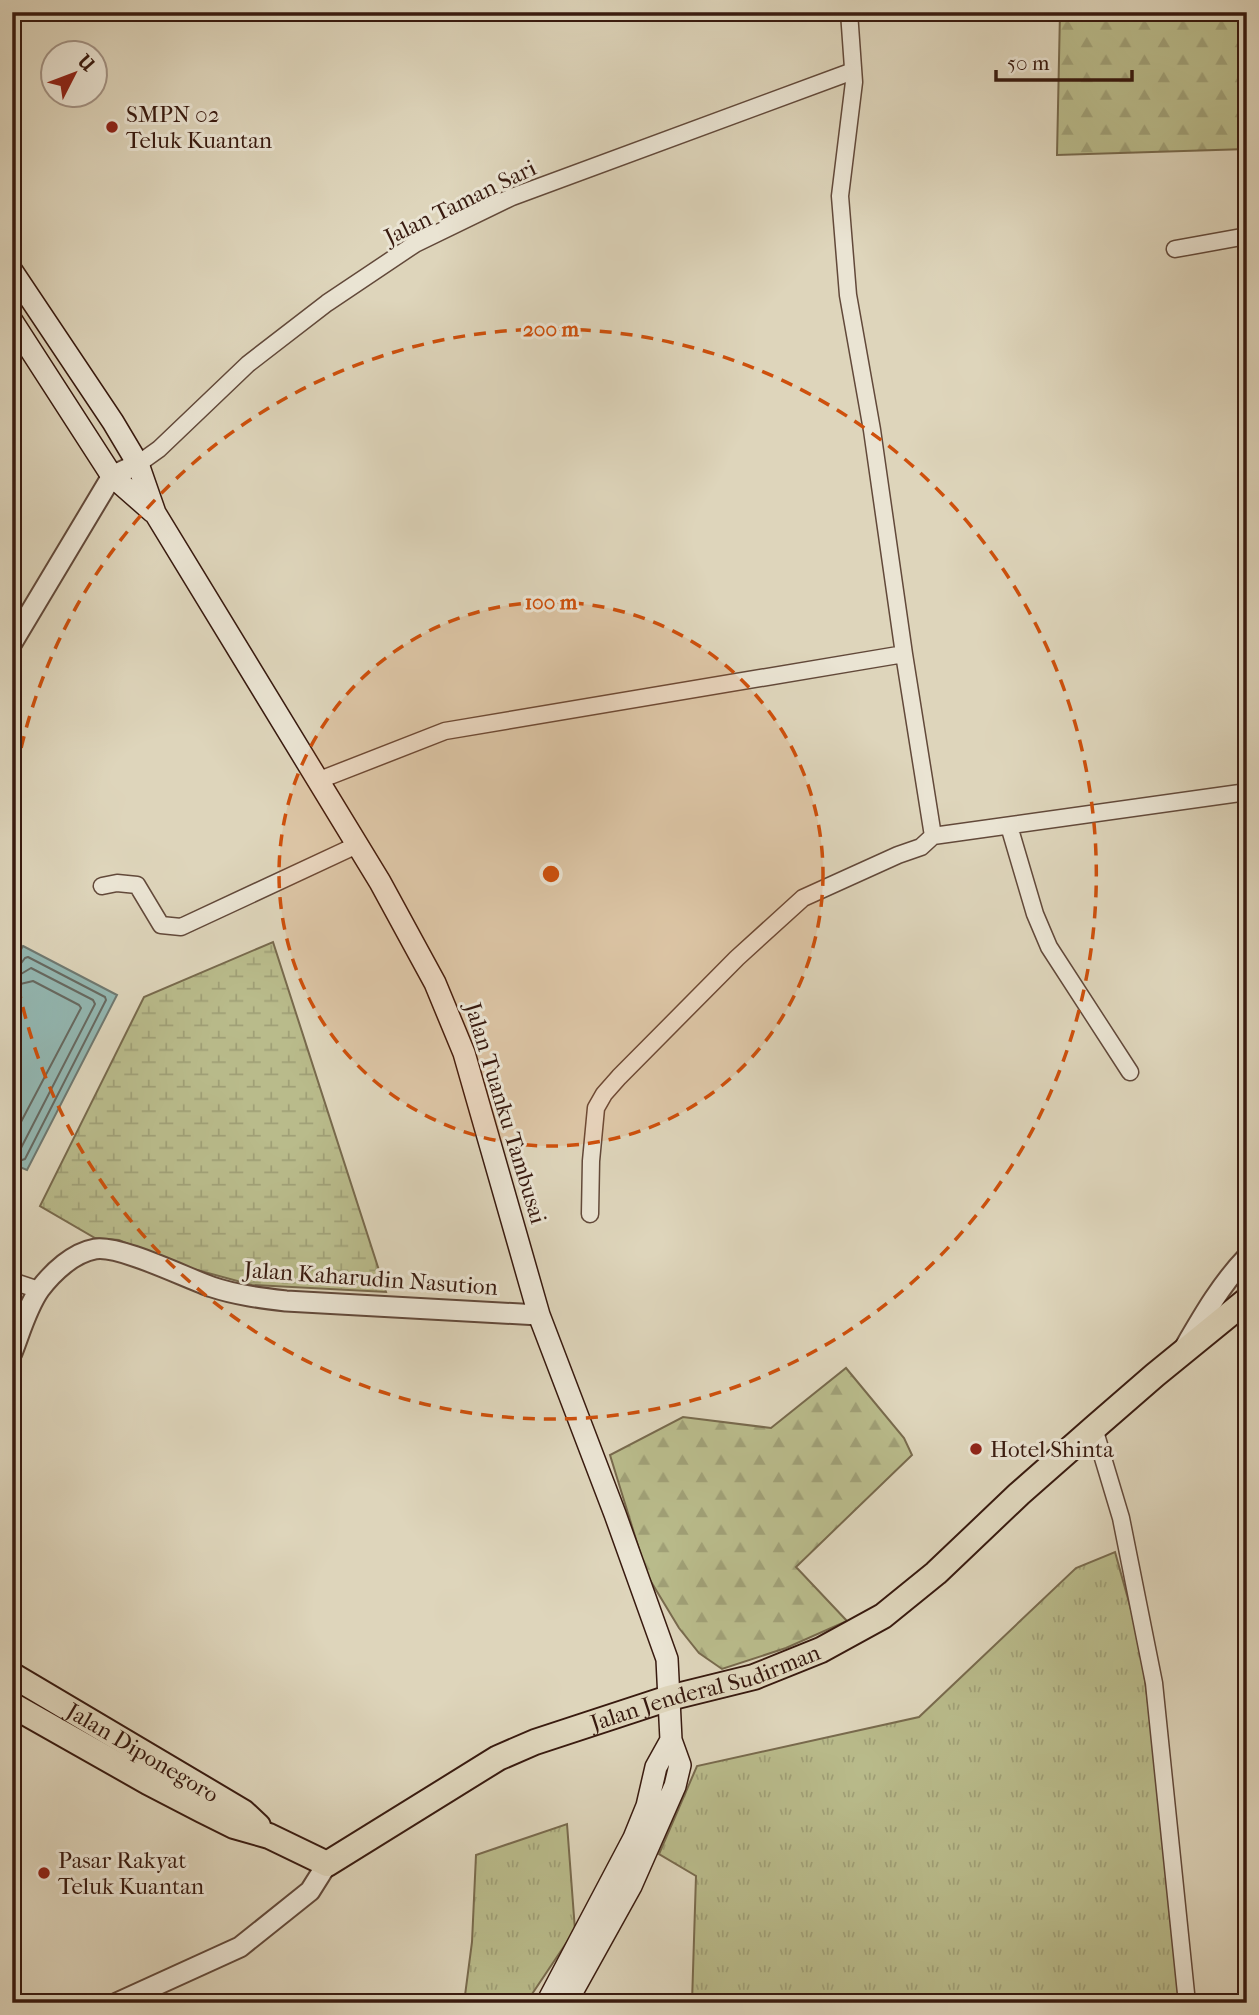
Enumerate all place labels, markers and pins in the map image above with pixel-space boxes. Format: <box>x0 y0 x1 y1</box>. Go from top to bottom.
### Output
place label: SMPN 02 Teluk Kuantan <box>126 101 273 154</box>
marker: SMPN 02 Teluk Kuantan <box>104 119 120 135</box>
centre of rings <box>539 862 563 886</box>
place label: Hotel Shinta <box>990 1436 1114 1463</box>
marker: Hotel Shinta <box>968 1441 984 1457</box>
place label: Pasar Rakyat Teluk Kuantan <box>58 1847 205 1900</box>
marker: Pasar Rakyat Teluk Kuantan <box>36 1865 52 1881</box>

